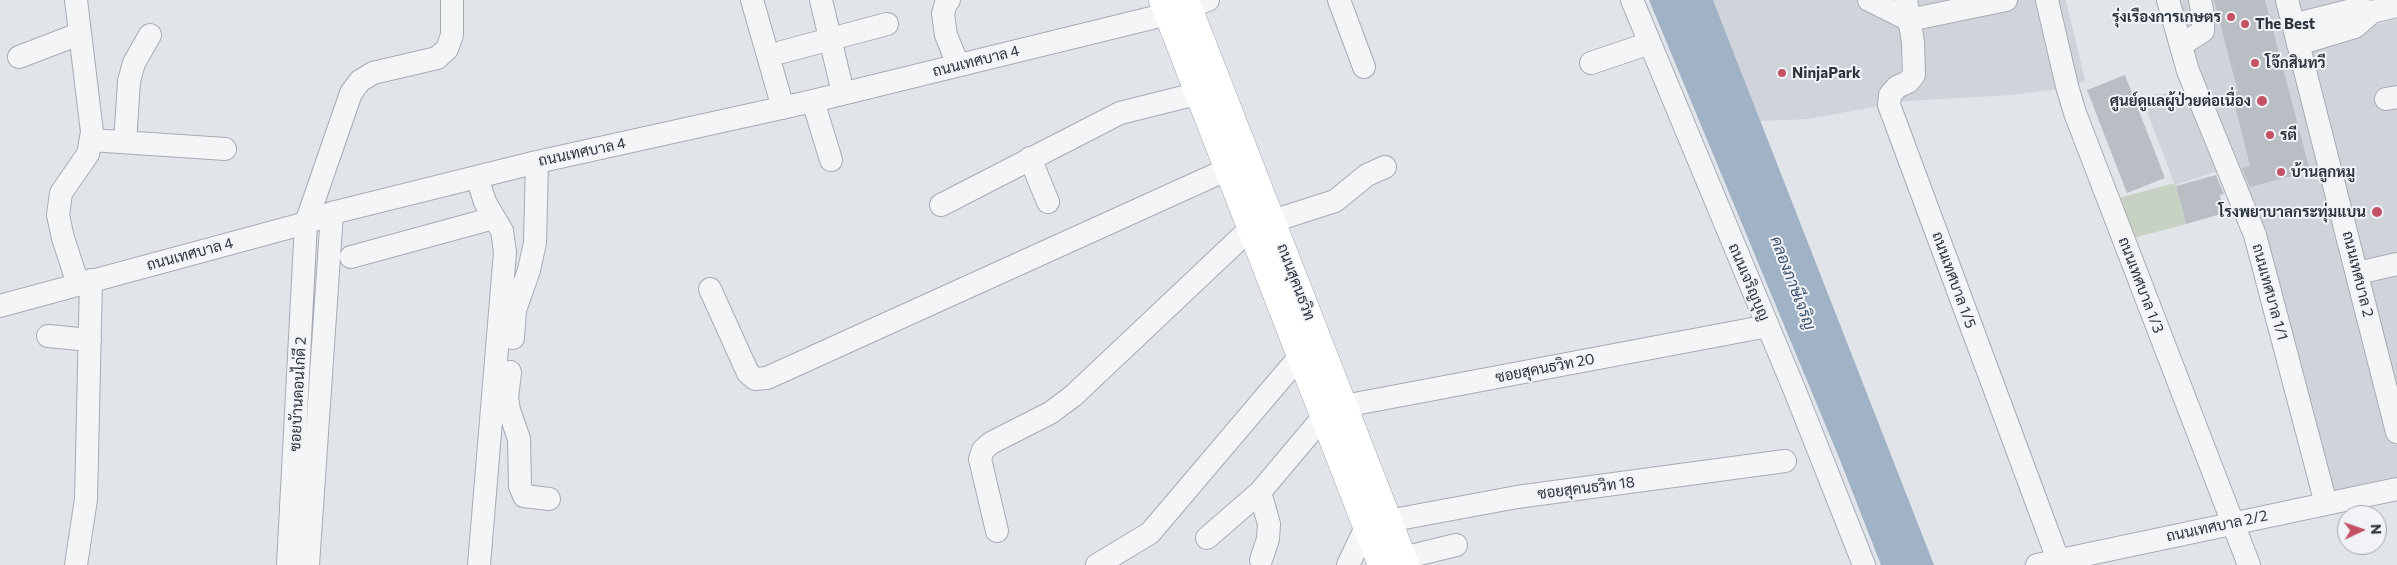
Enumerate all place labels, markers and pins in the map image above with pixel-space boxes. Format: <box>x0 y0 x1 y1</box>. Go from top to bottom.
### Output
place label: รุ่งเรืองการเกษตร <box>2112 8 2221 26</box>
marker: รุ่งเรืองการเกษตร <box>2225 11 2237 23</box>
place label: The Best <box>2255 15 2315 33</box>
marker: The Best <box>2239 18 2251 30</box>
place label: โจ๊กสินทวี <box>2265 54 2326 72</box>
marker: โจ๊กสินทวี <box>2249 57 2261 69</box>
place label: NinjaPark <box>1792 64 1861 82</box>
marker: NinjaPark <box>1776 67 1788 79</box>
place label: ศูนย์ดูแลผู้ป่วยต่อเนื่อง <box>2110 92 2251 110</box>
marker: ศูนย์ดูแลผู้ป่วยต่อเนื่อง <box>2255 94 2269 108</box>
place label: รตี <box>2280 126 2297 144</box>
marker: รตี <box>2264 129 2276 141</box>
place label: บ้านลูกหมู <box>2291 163 2355 181</box>
marker: บ้านลูกหมู <box>2275 166 2287 178</box>
place label: โรงพยาบาลกระทุ่มแบน <box>2218 203 2366 221</box>
marker: โรงพยาบาลกระทุ่มแบน <box>2370 205 2384 219</box>

